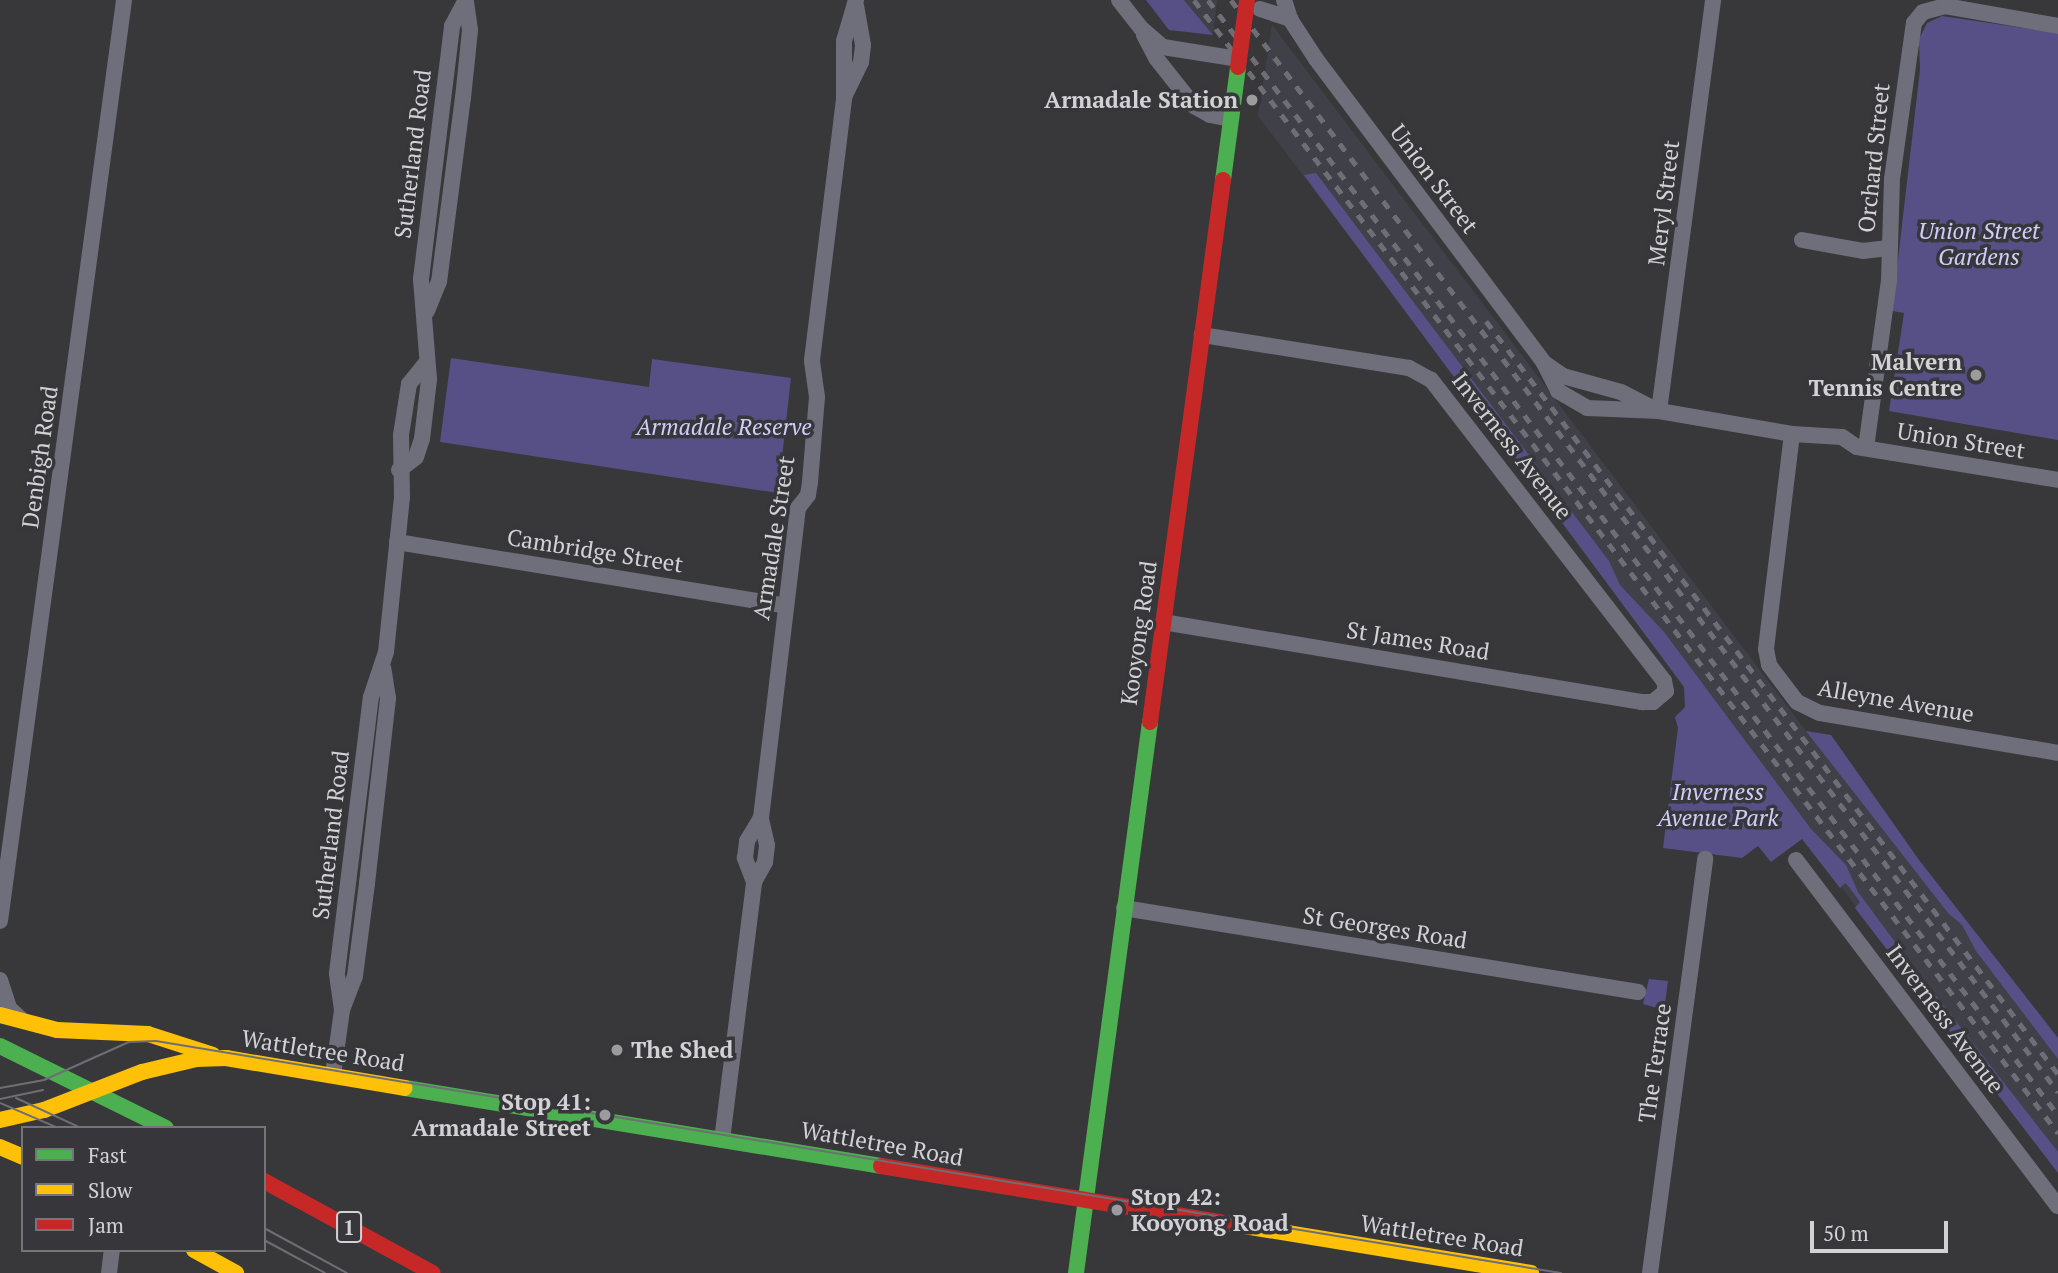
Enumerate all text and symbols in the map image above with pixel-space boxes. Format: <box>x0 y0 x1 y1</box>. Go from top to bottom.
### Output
street label: Sutherland Road <box>389 68 437 240</box>
street label: Orchard Street <box>1852 82 1896 234</box>
place label: Armadale Station <box>1044 86 1238 114</box>
marker: Armadale Station <box>1244 92 1260 108</box>
street label: Union Street <box>1384 119 1484 239</box>
street label: Meryl Street <box>1643 139 1685 267</box>
park label: Union Street Gardens <box>1918 217 2040 271</box>
place label: Malvern Tennis Centre <box>1809 348 1962 402</box>
street label: Inverness Avenue <box>1446 367 1578 525</box>
marker: Malvern Tennis Centre <box>1968 367 1984 383</box>
street label: Denbigh Road <box>16 384 64 530</box>
park label: Armadale Reserve <box>636 413 812 441</box>
street label: Union Street <box>1895 417 2027 465</box>
street label: Armadale Street <box>747 454 801 622</box>
street label: Cambridge Street <box>505 523 685 579</box>
street label: Kooyong Road <box>1115 559 1163 707</box>
street label: St James Road <box>1345 616 1491 666</box>
street label: Alleyne Avenue <box>1816 674 1976 728</box>
street label: Sutherland Road <box>307 749 355 921</box>
park label: Inverness Avenue Park <box>1658 778 1778 832</box>
street label: St Georges Road <box>1301 901 1469 955</box>
street label: Inverness Avenue <box>1880 939 2010 1099</box>
street label: The Terrace <box>1633 1001 1677 1125</box>
street label: Wattletree Road <box>240 1024 406 1078</box>
place label: The Shed <box>631 1036 733 1064</box>
marker: The Shed <box>609 1042 625 1058</box>
place label: Stop 41: Armadale Street <box>412 1088 591 1142</box>
marker: Stop 41: Armadale Street <box>597 1107 613 1123</box>
street label: Wattletree Road <box>799 1116 965 1172</box>
legend <box>21 1126 266 1252</box>
text: Fast <box>88 1141 127 1169</box>
text: Slow <box>88 1176 132 1204</box>
place label: Stop 42: Kooyong Road <box>1131 1183 1288 1237</box>
marker: Stop 42: Kooyong Road <box>1109 1202 1125 1218</box>
scale bar <box>1813 1206 1951 1250</box>
street label: Wattletree Road <box>1359 1209 1525 1263</box>
road number: 1 <box>335 1210 363 1244</box>
text: Jam <box>88 1211 124 1239</box>
text: 50 m <box>1823 1219 1869 1247</box>

